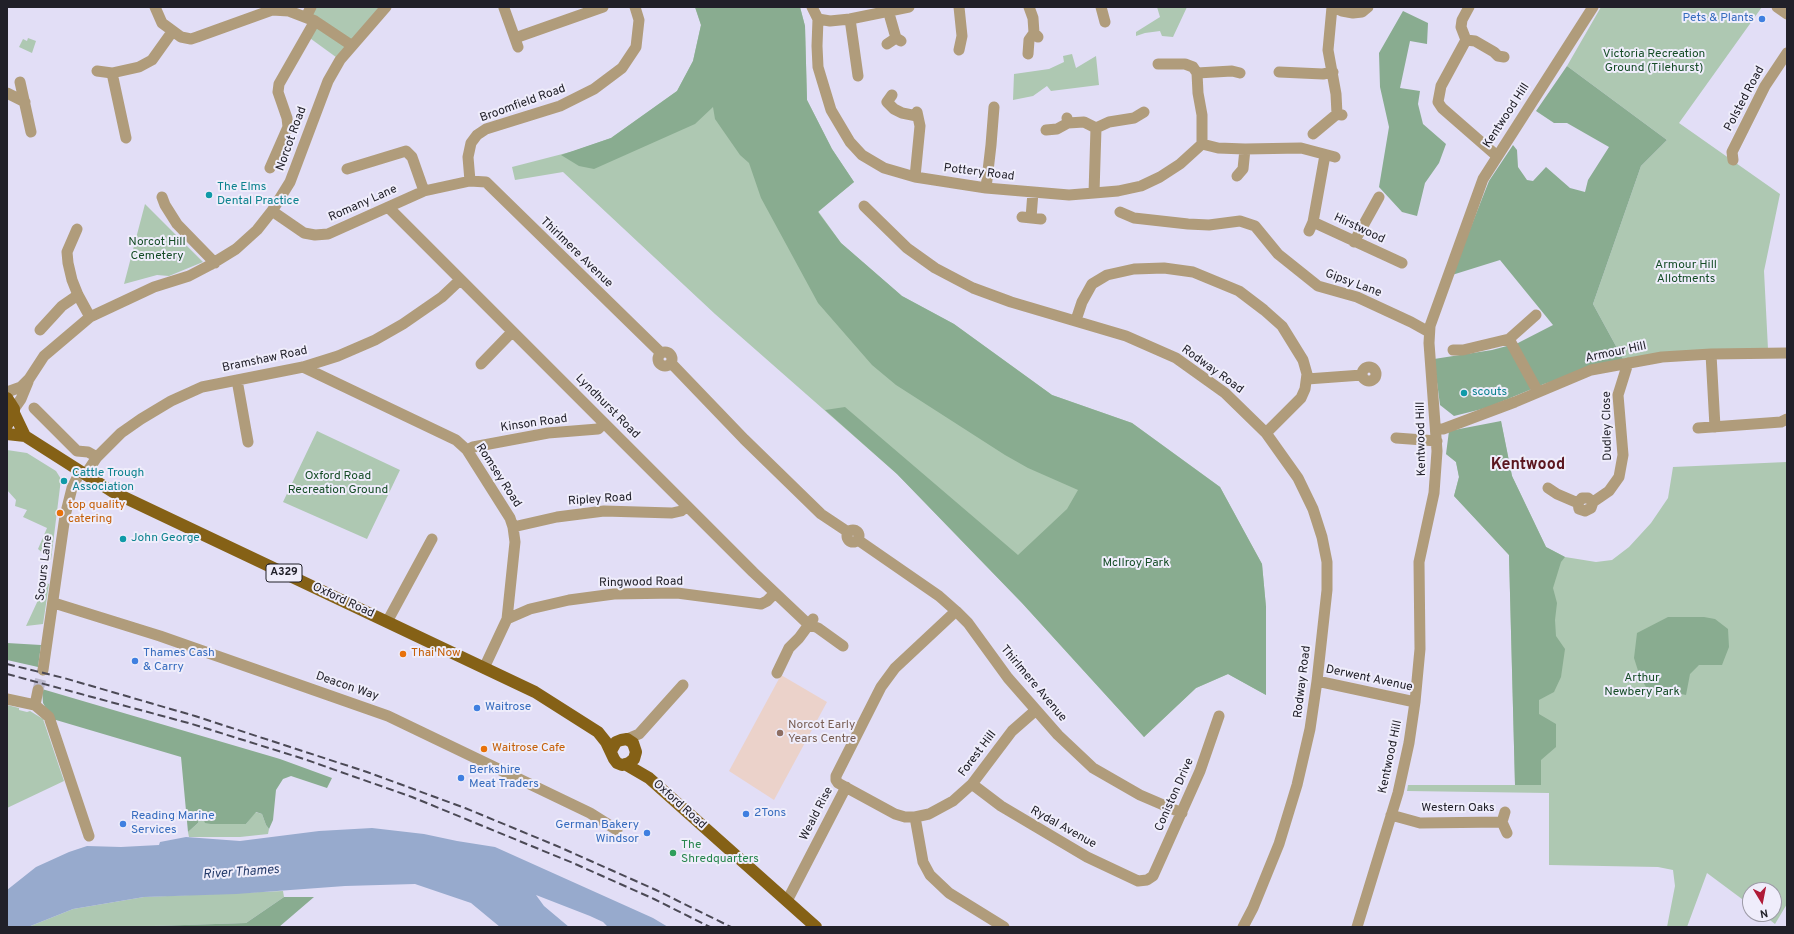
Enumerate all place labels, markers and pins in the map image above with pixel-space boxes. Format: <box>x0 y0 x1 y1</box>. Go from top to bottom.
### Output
place label: Pets & Plants <box>1682 12 1754 26</box>
marker: Pets & Plants <box>1757 14 1767 24</box>
place label: The Elms Dental Practice <box>217 181 299 209</box>
marker: The Elms Dental Practice <box>204 190 214 200</box>
place label: scouts <box>1472 386 1507 400</box>
marker: scouts <box>1459 388 1469 398</box>
place label: Cattle Trough Association <box>72 467 144 495</box>
marker: Cattle Trough Association <box>59 476 69 486</box>
place label: top quality catering <box>68 499 125 527</box>
marker: top quality catering <box>55 508 65 518</box>
place label: John George <box>131 532 200 546</box>
marker: John George <box>118 534 128 544</box>
place label: Thames Cash & Carry <box>143 647 215 675</box>
place label: Thai Now <box>411 647 461 661</box>
marker: Thai Now <box>398 649 408 659</box>
marker: Thames Cash & Carry <box>130 656 140 666</box>
place label: Waitrose <box>485 701 531 715</box>
marker: Waitrose <box>472 703 482 713</box>
place label: Norcot Early Years Centre <box>788 719 856 747</box>
marker: Norcot Early Years Centre <box>775 728 785 738</box>
place label: Waitrose Cafe <box>492 742 565 756</box>
marker: Waitrose Cafe <box>479 744 489 754</box>
place label: Berkshire Meat Traders <box>469 764 539 792</box>
marker: Berkshire Meat Traders <box>456 773 466 783</box>
place label: 2Tons <box>754 807 786 821</box>
marker: 2Tons <box>741 809 751 819</box>
place label: Reading Marine Services <box>131 810 215 838</box>
marker: Reading Marine Services <box>118 819 128 829</box>
place label: German Bakery Windsor <box>555 819 639 847</box>
marker: German Bakery Windsor <box>642 828 652 838</box>
place label: The Shredquarters <box>681 839 759 867</box>
marker: The Shredquarters <box>668 848 678 858</box>

